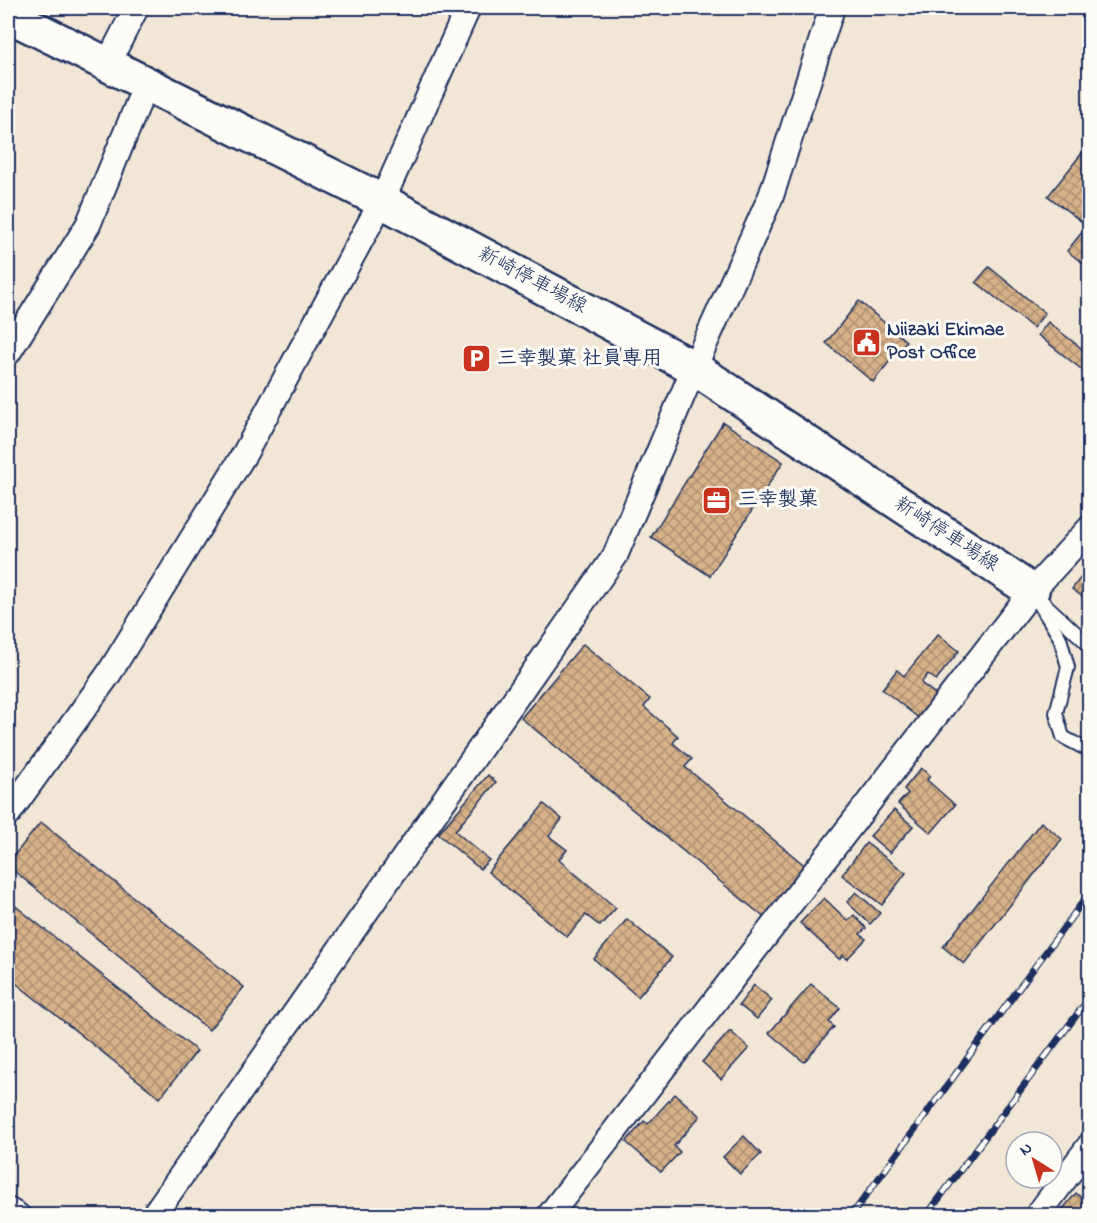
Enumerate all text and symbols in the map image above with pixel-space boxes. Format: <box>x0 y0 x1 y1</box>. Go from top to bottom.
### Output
street label: 新崎停車場線 <box>472 240 592 322</box>
place label: Niizaki Ekimae Post Office <box>887 316 1005 368</box>
public building icon: Niizaki Ekimae Post Office <box>850 326 882 358</box>
parking icon: 三幸製菓 社員専用 <box>460 343 492 375</box>
place label: 三幸製菓 社員専用 <box>497 345 662 374</box>
office icon: 三幸製菓 <box>701 484 733 516</box>
place label: 三幸製菓 <box>738 486 818 515</box>
street label: 新崎停車場線 <box>888 490 1004 580</box>
north arrow <box>1004 1130 1064 1190</box>
text: N <box>1015 1137 1038 1162</box>

